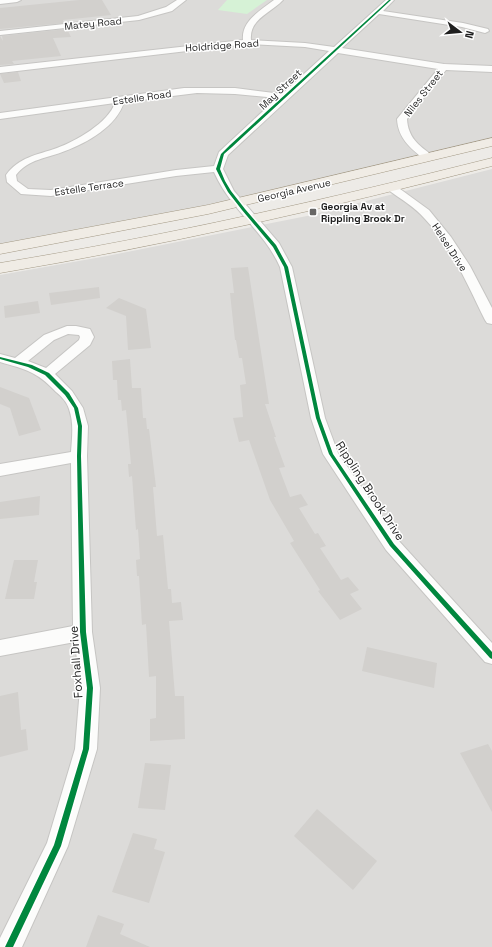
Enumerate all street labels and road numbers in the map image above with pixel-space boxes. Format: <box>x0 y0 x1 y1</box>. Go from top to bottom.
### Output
street label: Matey Road <box>64 14 122 33</box>
street label: Holdridge Road <box>185 36 259 55</box>
street label: May Street <box>256 66 305 112</box>
street label: Niles Street <box>401 67 446 119</box>
street label: Estelle Road <box>112 87 172 108</box>
street label: Estelle Terrace <box>54 176 125 199</box>
street label: Georgia Avenue <box>256 176 332 205</box>
street label: Helsel Drive <box>429 221 470 274</box>
street label: Rippling Brook Drive <box>332 438 408 544</box>
street label: Foxhall Drive <box>65 625 87 699</box>

